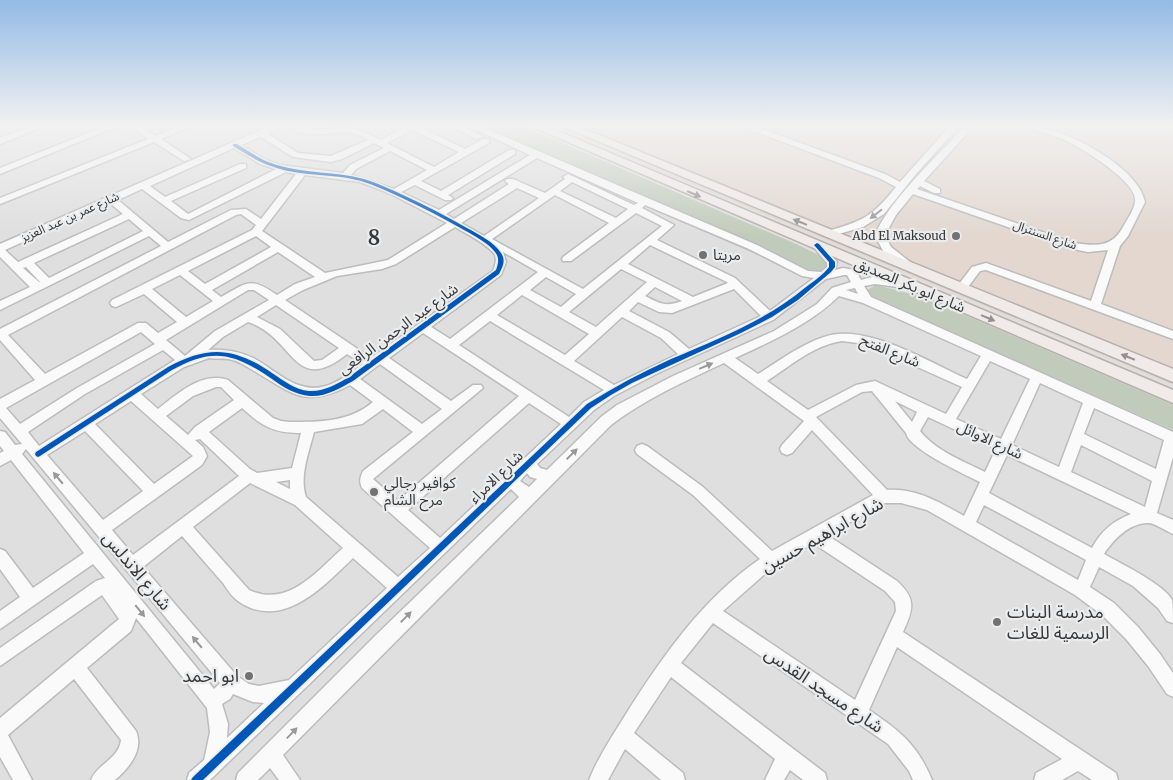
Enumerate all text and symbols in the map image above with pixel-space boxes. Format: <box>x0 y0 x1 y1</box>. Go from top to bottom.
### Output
street label: شارع عمر بن عبد العزيز <box>17 188 122 247</box>
one-way arrow <box>687 190 701 198</box>
one-way arrow <box>870 209 883 220</box>
street label: شارع السنترال <box>1011 217 1079 254</box>
one-way arrow <box>792 218 807 226</box>
district label: 8 <box>368 225 380 250</box>
place label: Abd El Maksoud <box>851 228 946 243</box>
marker: Abd El Maksoud <box>950 230 962 242</box>
place label: مريتا <box>713 245 741 264</box>
marker: مريتا <box>697 249 709 261</box>
street label: شارع ابو بكر الصديق <box>851 253 969 319</box>
street label: شارع عبد الرحمن الرافعى <box>334 278 463 381</box>
one-way arrow <box>981 315 995 323</box>
street label: شارع الفتح <box>856 330 923 374</box>
one-way arrow <box>1120 353 1135 361</box>
one-way arrow <box>699 362 713 370</box>
street label: شارع الاوائل <box>953 416 1026 466</box>
street label: شارع الامراء <box>465 446 529 509</box>
one-way arrow <box>566 449 578 461</box>
one-way arrow <box>52 472 64 484</box>
place label: كوافير رجالي مرح الشام <box>384 473 456 512</box>
marker: كوافير رجالي مرح الشام <box>368 486 380 498</box>
street label: شارع ابراهيم حسين <box>756 491 889 580</box>
street label: شارع الاندلس <box>95 526 177 617</box>
place label: مدرسة البنات الرسمية للغات <box>1007 600 1109 644</box>
one-way arrow <box>135 604 146 617</box>
one-way arrow <box>400 611 412 623</box>
marker: مدرسة البنات الرسمية للغات <box>991 616 1003 628</box>
one-way arrow <box>191 636 203 648</box>
street label: شارع مسجد القدس <box>759 641 888 740</box>
place label: ابو احمد <box>182 664 239 687</box>
marker: ابو احمد <box>243 670 255 682</box>
one-way arrow <box>286 727 298 739</box>

